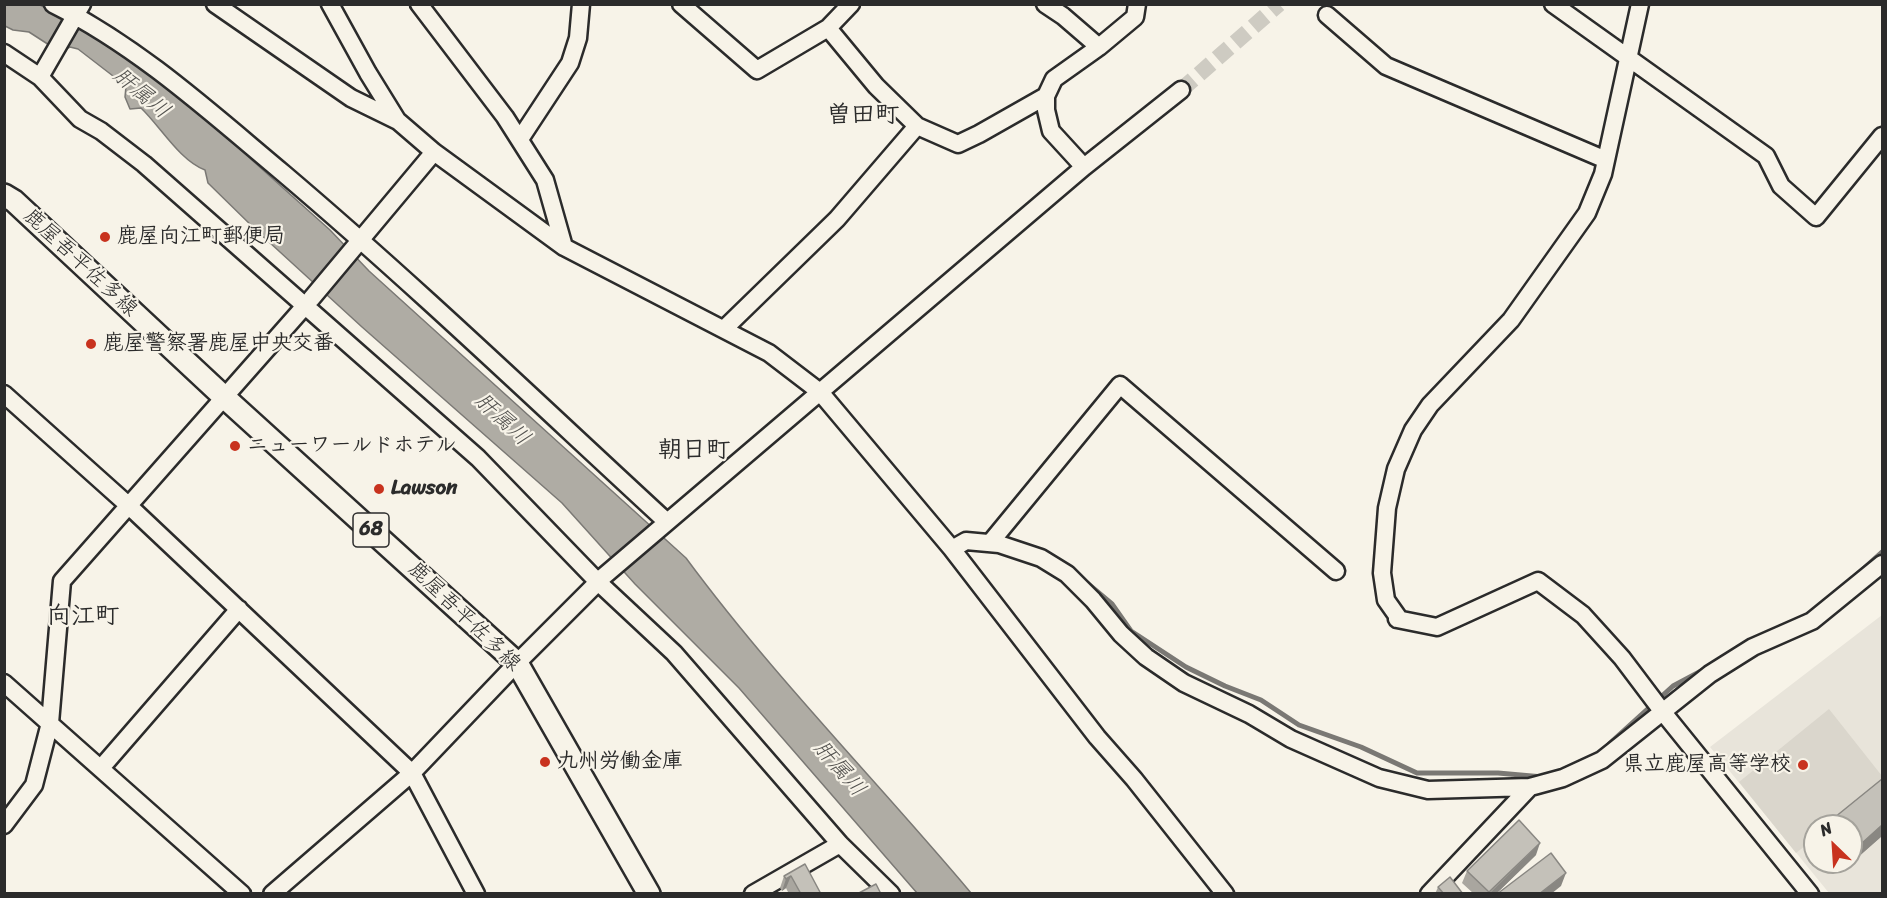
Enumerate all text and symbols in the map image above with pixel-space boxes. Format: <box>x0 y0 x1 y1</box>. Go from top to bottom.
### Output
water label: 肝属川 <box>107 63 175 125</box>
district label: 曽田町 <box>827 102 899 130</box>
street label: 鹿屋吾平佐多線 <box>18 204 142 322</box>
place label: 鹿屋向江町郵便局 <box>117 224 285 250</box>
marker: 鹿屋向江町郵便局 <box>98 230 112 244</box>
place label: 鹿屋警察署鹿屋中央交番 <box>103 331 334 357</box>
marker: 鹿屋警察署鹿屋中央交番 <box>84 337 98 351</box>
water label: 肝属川 <box>469 388 535 452</box>
place label: ニューワールドホテル <box>247 433 457 459</box>
district label: 朝日町 <box>658 437 730 465</box>
marker: ニューワールドホテル <box>228 439 242 453</box>
place label: Lawson <box>391 476 457 502</box>
marker: Lawson <box>372 482 386 496</box>
road number: 68 <box>353 513 389 547</box>
street label: 鹿屋吾平佐多線 <box>402 557 526 677</box>
district label: 向江町 <box>47 603 119 631</box>
water label: 肝属川 <box>807 735 871 803</box>
place label: 九州労働金庫 <box>557 749 683 775</box>
place label: 県立鹿屋高等学校 <box>1623 752 1791 778</box>
marker: 九州労働金庫 <box>538 755 552 769</box>
marker: 県立鹿屋高等学校 <box>1796 758 1810 772</box>
north arrow <box>1803 814 1863 874</box>
text: N <box>1815 814 1837 845</box>

